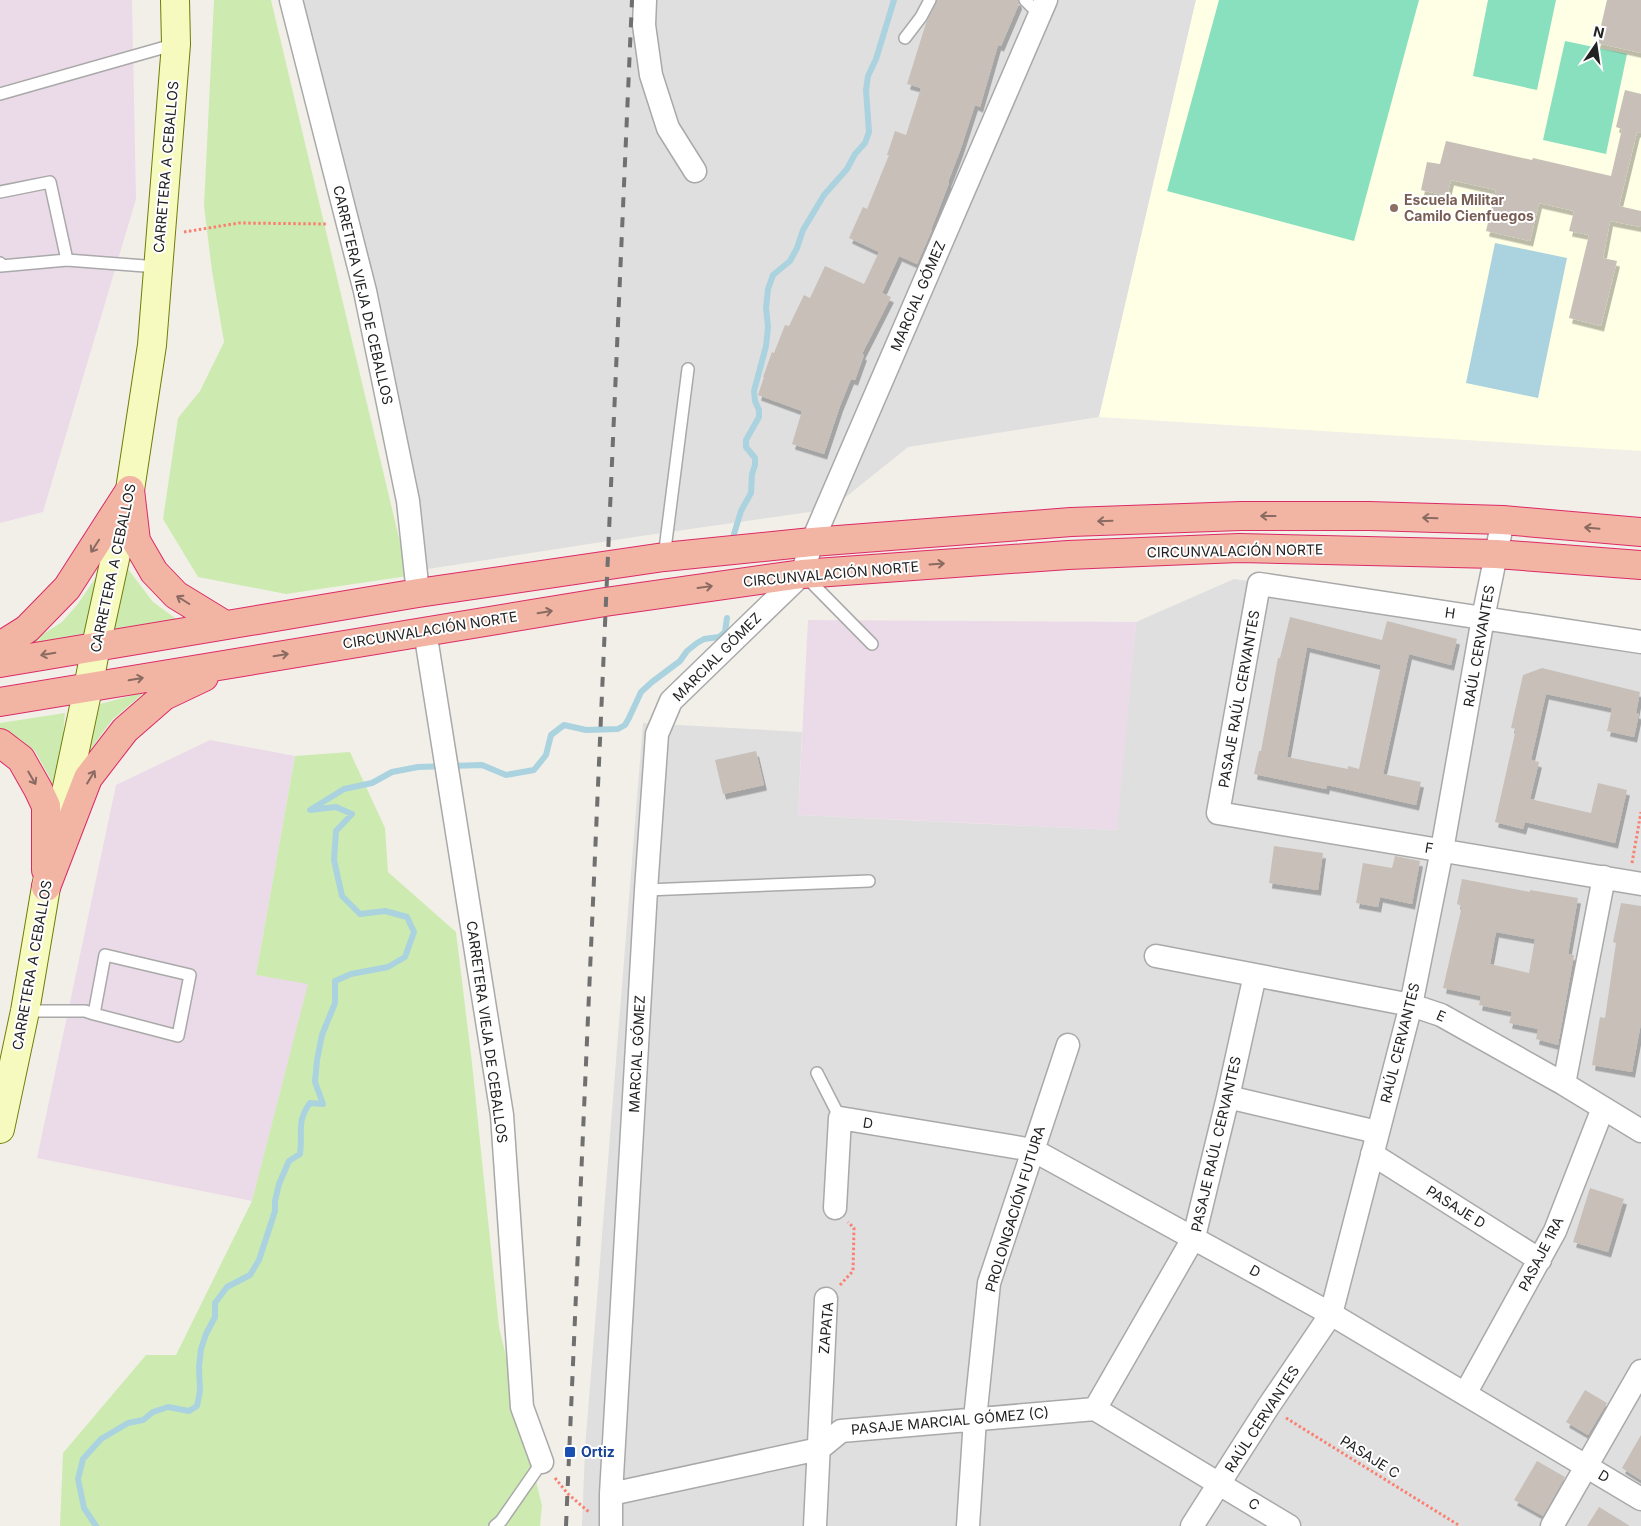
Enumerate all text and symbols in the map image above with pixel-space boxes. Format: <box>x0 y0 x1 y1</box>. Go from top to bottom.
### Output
north arrow <box>1571 20 1621 70</box>
text: N <box>1592 22 1606 41</box>
street label: CARRETERA A CEBALLOS <box>150 80 181 254</box>
street label: CARRETERA VIEJA DE CEBALLOS <box>330 184 397 406</box>
place label: Escuela Militar Camilo Cienfuegos <box>1404 191 1534 224</box>
marker: Escuela Militar Camilo Cienfuegos <box>1388 202 1400 214</box>
street label: MARCIAL GÓMEZ <box>887 238 948 353</box>
street label: CARRETERA A CEBALLOS <box>86 482 139 654</box>
one-way arrow <box>1260 511 1276 521</box>
one-way arrow <box>1423 513 1439 523</box>
one-way arrow <box>1098 516 1114 526</box>
one-way arrow <box>1585 523 1601 532</box>
one-way arrow <box>89 538 99 552</box>
street label: CIRCUNVALACIÓN NORTE <box>1147 540 1323 561</box>
street label: CIRCUNVALACIÓN NORTE <box>742 557 920 590</box>
one-way arrow <box>928 560 944 569</box>
one-way arrow <box>697 582 713 592</box>
street label: RAÚL CERVANTES <box>1459 584 1498 708</box>
one-way arrow <box>176 594 190 605</box>
street label: H <box>1444 603 1456 622</box>
one-way arrow <box>536 606 552 616</box>
street label: CIRCUNVALACIÓN NORTE <box>341 607 518 652</box>
street label: MARCIAL GÓMEZ <box>669 609 764 704</box>
street label: PASAJE RAÚL CERVANTES <box>1215 609 1263 789</box>
one-way arrow <box>272 649 288 659</box>
one-way arrow <box>40 650 56 660</box>
one-way arrow <box>128 674 144 684</box>
one-way arrow <box>86 770 96 784</box>
one-way arrow <box>27 771 37 786</box>
street label: F <box>1424 838 1434 857</box>
street label: CARRETERA A CEBALLOS <box>8 879 55 1051</box>
street label: CARRETERA VIEJA DE CEBALLOS <box>463 920 512 1144</box>
street label: RAÚL CERVANTES <box>1376 981 1423 1105</box>
street label: MARCIAL GÓMEZ <box>625 995 648 1113</box>
street label: E <box>1434 1006 1449 1025</box>
street label: PASAJE RAÚL CERVANTES <box>1187 1054 1244 1233</box>
street label: D <box>862 1113 874 1132</box>
street label: PROLONGACIÓN FUTURA <box>981 1123 1048 1294</box>
street label: PASAJE D <box>1423 1182 1489 1231</box>
street label: PASAJE 1RA <box>1515 1214 1567 1294</box>
street label: D <box>1247 1261 1264 1280</box>
street label: ZAPATA <box>815 1301 836 1355</box>
street label: RAÚL CERVANTES <box>1221 1362 1302 1475</box>
street label: PASAJE MARCIAL GÓMEZ (C) <box>850 1403 1050 1438</box>
street label: PASAJE C <box>1337 1432 1403 1481</box>
place label: Ortiz <box>581 1443 615 1460</box>
marker: Ortiz <box>563 1445 577 1459</box>
street label: D <box>1596 1466 1613 1485</box>
street label: C <box>1245 1494 1263 1513</box>

